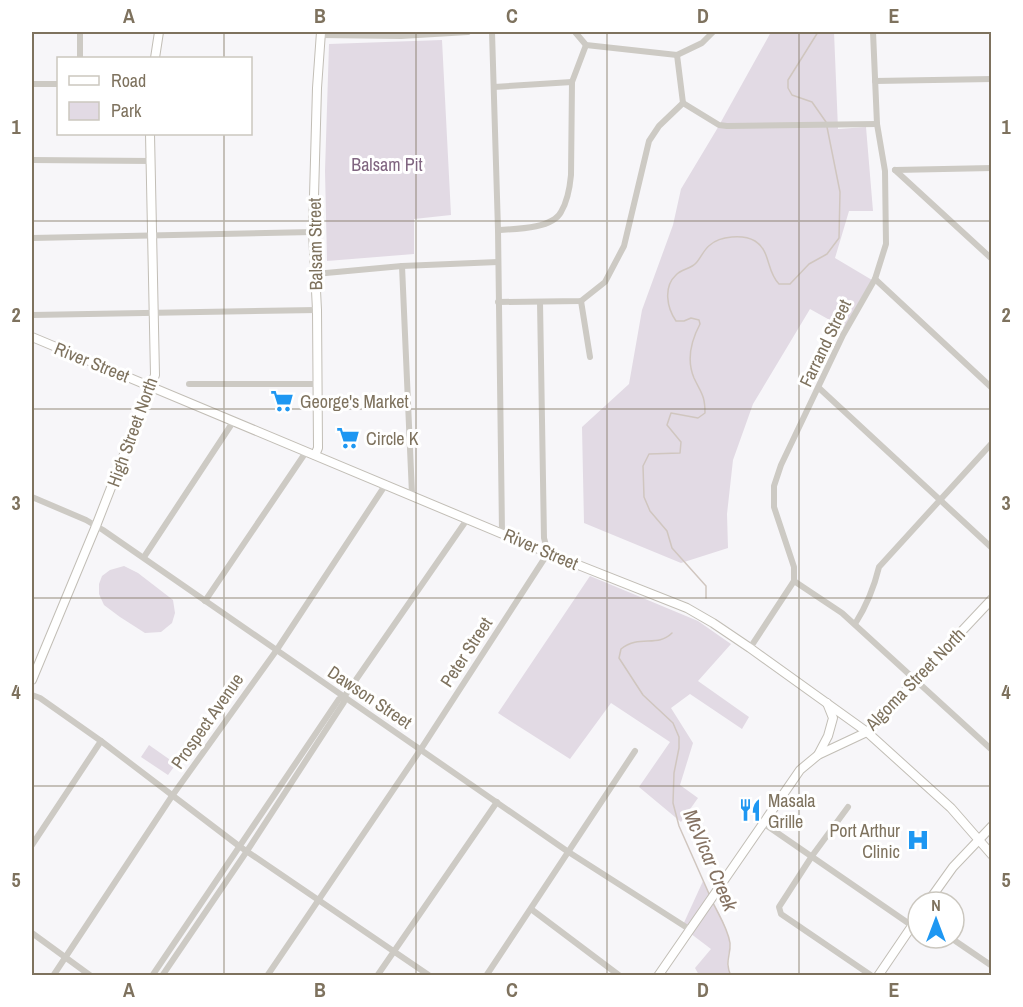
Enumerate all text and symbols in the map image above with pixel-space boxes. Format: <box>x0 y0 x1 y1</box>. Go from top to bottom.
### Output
text: A <box>123 2 135 29</box>
text: B <box>314 2 326 29</box>
text: C <box>506 2 518 29</box>
text: D <box>697 2 709 29</box>
text: E <box>889 2 900 29</box>
legend <box>57 57 252 135</box>
text: Road <box>111 68 146 93</box>
text: Park <box>111 98 142 123</box>
text: 1 <box>11 113 21 140</box>
text: 1 <box>1001 113 1011 140</box>
park label: Balsam Pit <box>351 152 423 177</box>
street label: Balsam Street <box>302 197 328 291</box>
street label: Farrand Street <box>793 295 857 391</box>
text: 2 <box>11 301 21 328</box>
text: 2 <box>1001 301 1011 328</box>
street label: River Street <box>51 336 133 388</box>
street label: High Street North <box>101 374 163 490</box>
supermarket icon: George's Market <box>269 388 295 414</box>
place label: George's Market <box>300 389 409 414</box>
supermarket icon: Circle K <box>335 425 361 451</box>
place label: Circle K <box>366 426 419 451</box>
text: 3 <box>11 489 21 516</box>
text: 3 <box>1001 489 1011 516</box>
street label: River Street <box>500 522 582 576</box>
street label: Peter Street <box>434 612 498 692</box>
street label: Algoma Street North <box>859 622 970 737</box>
street label: Dawson Street <box>323 660 417 734</box>
street label: Prospect Avenue <box>165 668 249 774</box>
text: 4 <box>11 678 21 705</box>
text: 4 <box>1001 678 1011 705</box>
place label: Masala Grille <box>768 788 816 834</box>
restaurant icon: Masala Grille <box>737 797 763 823</box>
water label: McVicar Creek <box>677 805 745 916</box>
place label: Port Arthur Clinic <box>829 818 900 864</box>
hospital icon: Port Arthur Clinic <box>905 827 931 853</box>
text: 5 <box>11 866 21 893</box>
text: 5 <box>1001 866 1011 893</box>
north arrow <box>906 890 966 950</box>
text: N <box>931 894 941 916</box>
text: A <box>123 976 135 1003</box>
text: B <box>314 976 326 1003</box>
text: C <box>506 976 518 1003</box>
text: D <box>697 976 709 1003</box>
text: E <box>889 976 900 1003</box>

